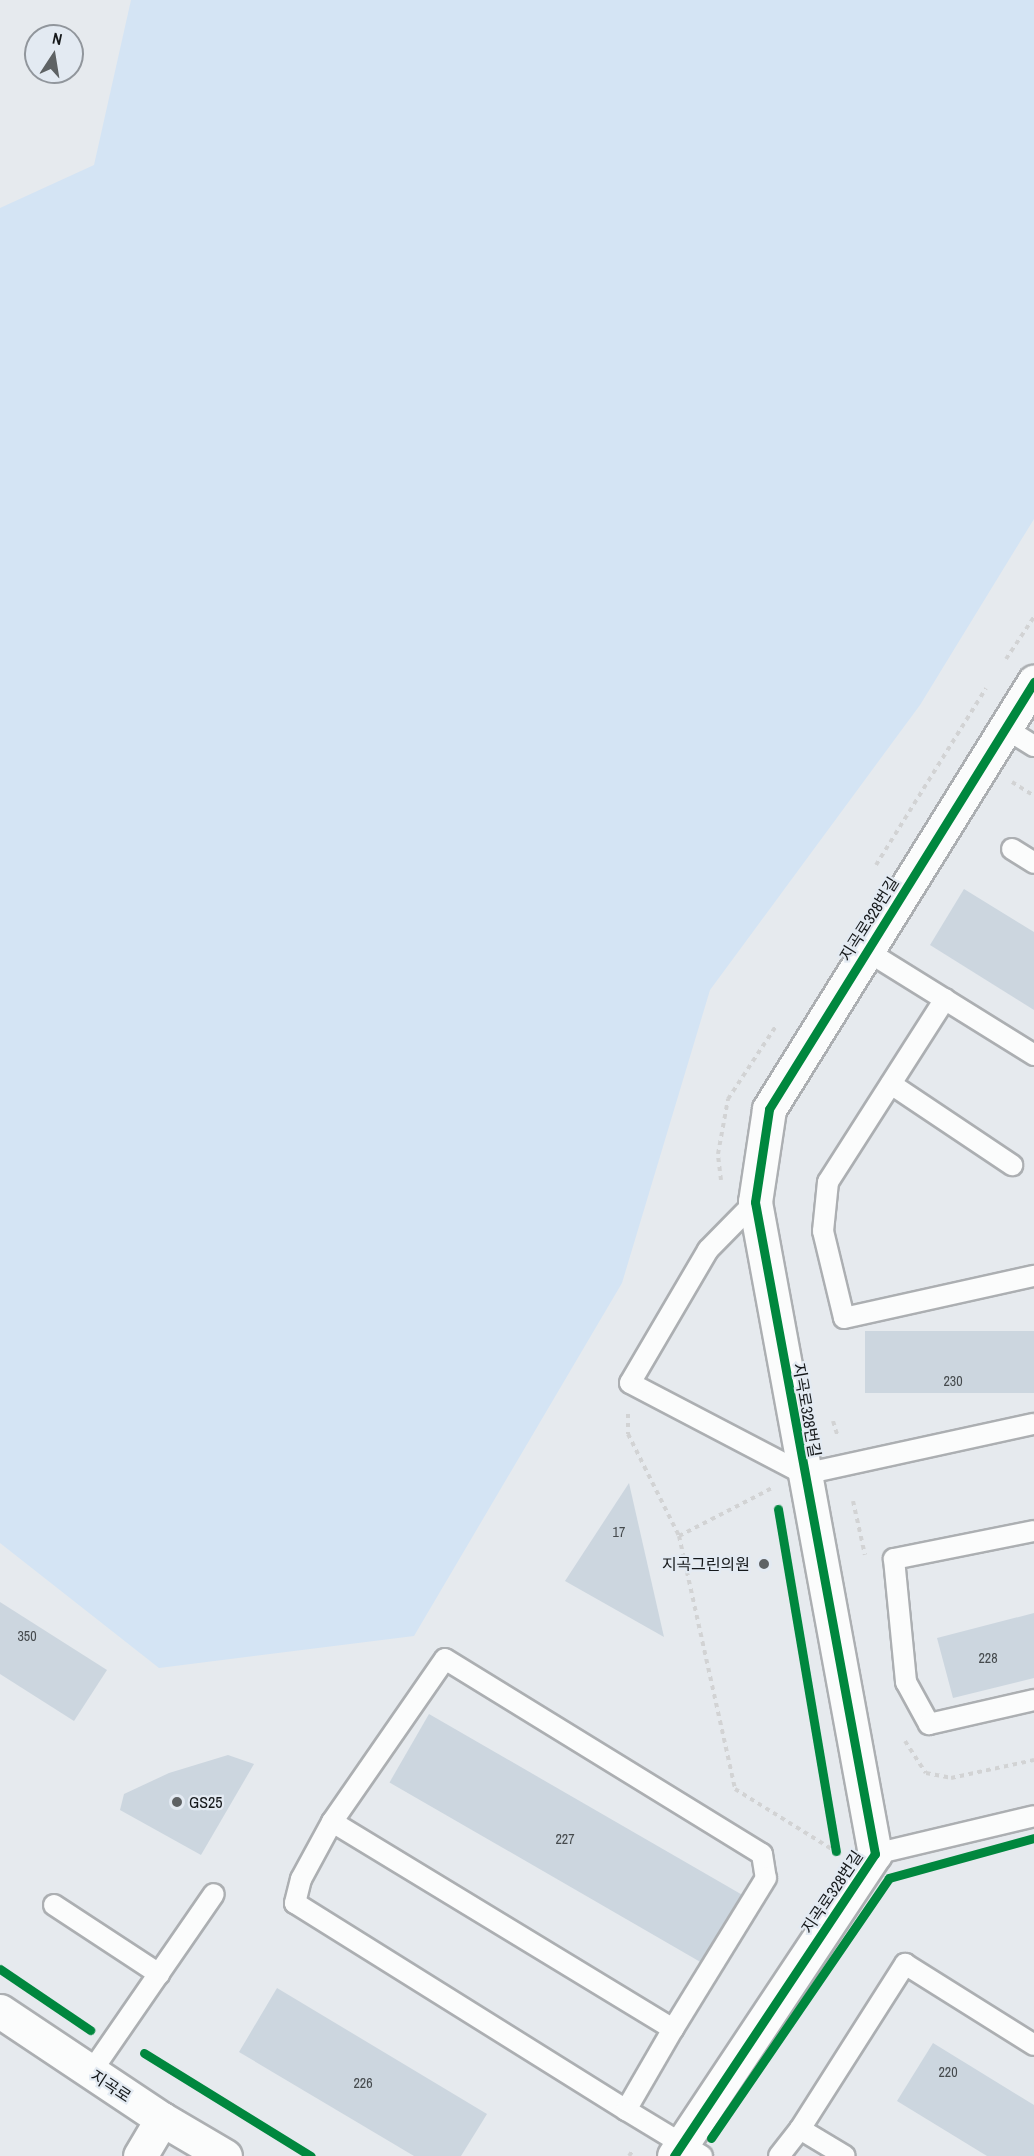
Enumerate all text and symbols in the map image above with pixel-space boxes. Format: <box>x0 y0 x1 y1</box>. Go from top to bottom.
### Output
north arrow <box>24 24 84 84</box>
text: N <box>50 27 64 50</box>
street label: 지곡로328번길 <box>836 873 902 965</box>
street label: 지곡로328번길 <box>789 1361 825 1459</box>
house number: 230 <box>943 1373 963 1389</box>
house number: 17 <box>613 1524 625 1540</box>
place label: 지곡그린의원 <box>662 1554 750 1574</box>
marker: 지곡그린의원 <box>755 1555 773 1573</box>
house number: 350 <box>17 1628 37 1644</box>
house number: 228 <box>978 1650 998 1666</box>
place label: GS25 <box>189 1792 223 1812</box>
marker: GS25 <box>170 1795 184 1809</box>
house number: 227 <box>555 1831 575 1847</box>
street label: 지곡로328번길 <box>797 1847 867 1937</box>
house number: 220 <box>938 2064 958 2080</box>
street label: 지곡로 <box>87 2066 135 2106</box>
house number: 226 <box>353 2075 373 2091</box>

